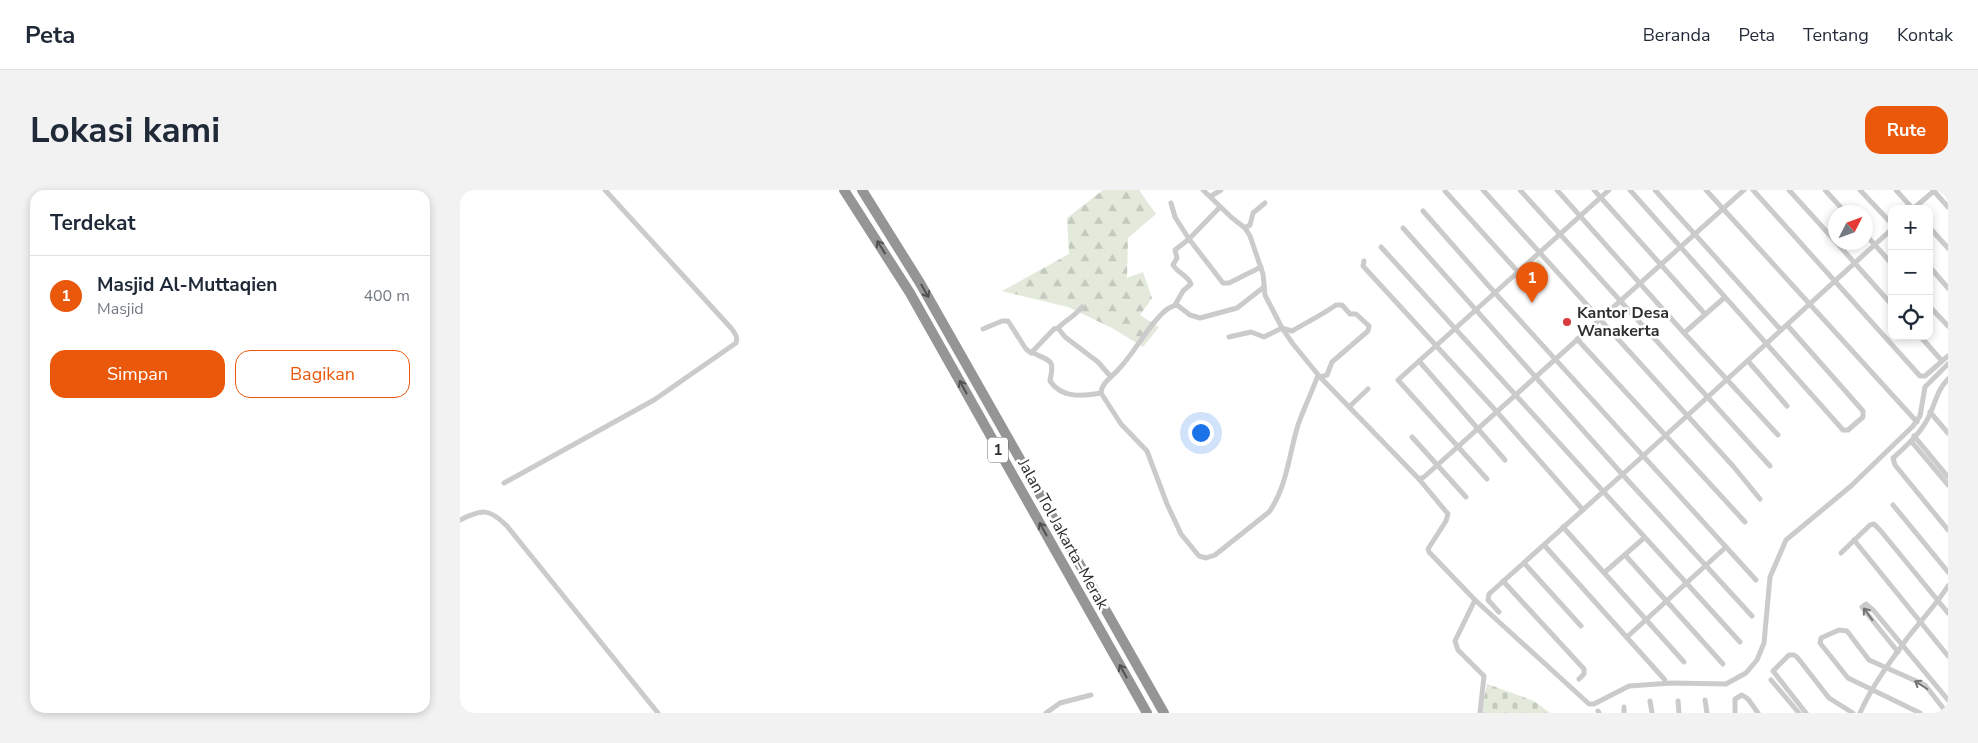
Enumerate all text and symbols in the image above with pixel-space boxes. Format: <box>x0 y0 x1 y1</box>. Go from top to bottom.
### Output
text: Peta <box>25 19 75 51</box>
text: Beranda <box>1643 23 1711 47</box>
text: Peta <box>1739 23 1775 47</box>
text: Tentang <box>1803 23 1869 47</box>
text: Kontak <box>1897 23 1953 47</box>
button: Rute <box>1865 106 1948 154</box>
text: Lokasi kami <box>30 107 220 154</box>
north arrow <box>1828 205 1873 250</box>
map controls <box>1888 205 1933 340</box>
button: + <box>1888 205 1933 250</box>
text: Terdekat <box>50 209 136 237</box>
one-way arrow <box>876 241 886 255</box>
button: − <box>1888 250 1933 295</box>
pin: 1 <box>1516 262 1548 303</box>
text: Masjid Al-Muttaqien <box>97 272 277 298</box>
one-way arrow <box>920 283 930 298</box>
text: 1 <box>61 285 71 307</box>
text: 400 m <box>363 285 410 307</box>
button: locate <box>1888 295 1933 340</box>
text: Masjid <box>97 298 144 320</box>
place label: Kantor Desa Wanakerta <box>1577 302 1669 342</box>
marker: Kantor Desa Wanakerta <box>1561 316 1573 328</box>
button: Simpan <box>50 350 225 398</box>
button: Bagikan <box>235 350 410 398</box>
one-way arrow <box>958 380 968 395</box>
your location <box>1188 420 1214 446</box>
road number: 1 <box>988 438 1008 462</box>
street label: Jalan Tol Jakarta–Merak <box>1012 454 1114 614</box>
one-way arrow <box>1038 522 1047 537</box>
one-way arrow <box>1862 608 1873 621</box>
one-way arrow <box>1117 664 1127 678</box>
one-way arrow <box>1914 679 1928 689</box>

